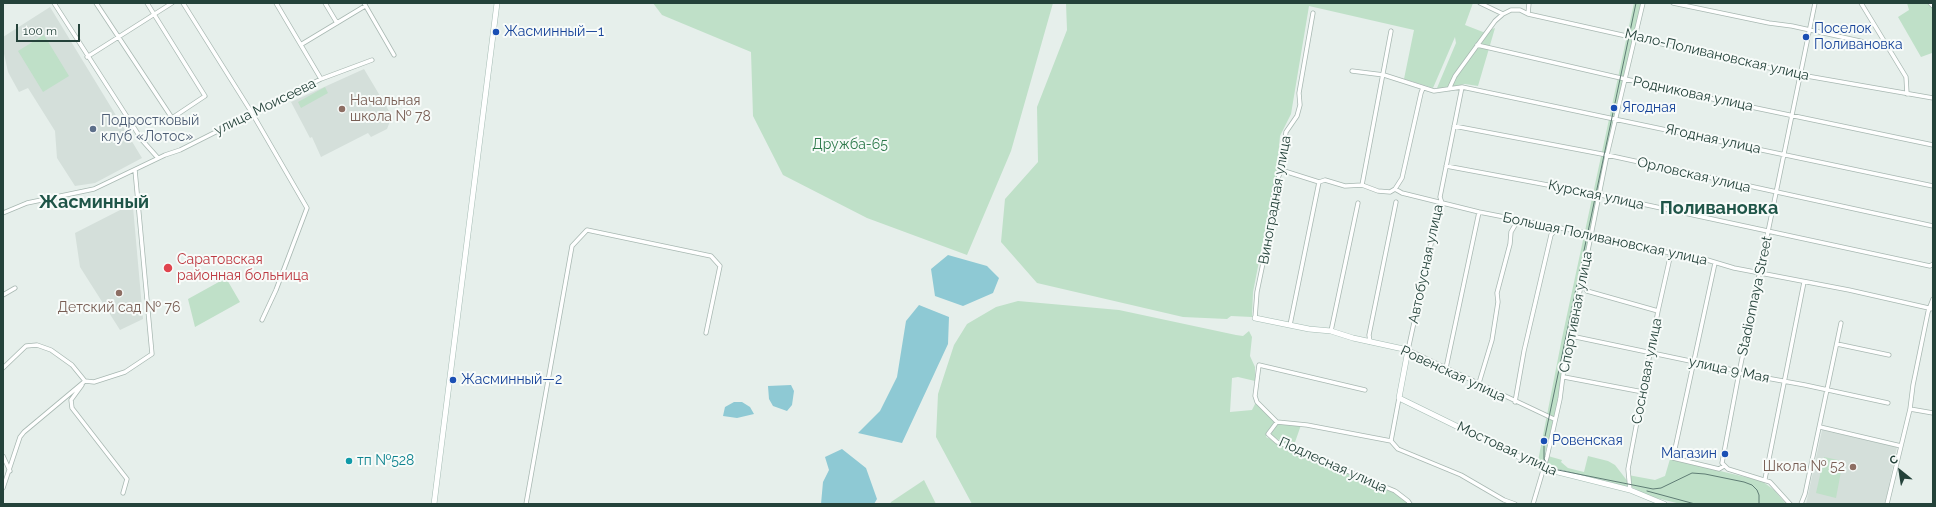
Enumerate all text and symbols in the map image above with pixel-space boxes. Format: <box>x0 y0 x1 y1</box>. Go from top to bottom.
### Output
scale bar <box>18 16 82 42</box>
place label: Поселок Поливановка <box>1814 21 1903 54</box>
text: 100 m <box>23 24 57 38</box>
place label: Жасминный—1 <box>504 24 604 40</box>
street label: Мало-Поливановская улица <box>1623 26 1811 84</box>
marker: Жасминный—1 <box>491 27 501 37</box>
marker: Поселок Поливановка <box>1801 32 1811 42</box>
street label: Родниковая улица <box>1631 73 1755 115</box>
street label: улица Моисеева <box>211 75 319 139</box>
place label: Начальная школа № 78 <box>350 93 431 126</box>
place label: Ягодная <box>1622 100 1676 116</box>
marker: Ягодная <box>1609 103 1619 113</box>
marker: Начальная школа № 78 <box>337 104 347 114</box>
place label: Подростковый клуб «Лотос» <box>101 113 199 146</box>
street label: Ягодная улица <box>1664 121 1762 157</box>
marker: Подростковый клуб «Лотос» <box>88 124 98 134</box>
street label: Виноградная улица <box>1255 134 1295 266</box>
park label: Дружба-65 <box>812 137 888 153</box>
street label: Орловская улица <box>1636 154 1752 196</box>
street label: Курская улица <box>1547 177 1645 213</box>
district label: Жасминный <box>39 192 149 214</box>
district label: Поливановка <box>1660 198 1778 220</box>
street label: Автобусная улица <box>1405 203 1447 325</box>
street label: Большая Поливановская улица <box>1501 209 1709 269</box>
street label: Stadionnaya Street <box>1734 235 1776 357</box>
street label: Спортивная улица <box>1556 250 1596 374</box>
place label: Саратовская районная больница <box>177 252 309 284</box>
marker: Саратовская районная больница <box>162 262 174 274</box>
marker: Детский сад № 76 <box>114 288 124 298</box>
place label: Детский сад № 76 <box>57 300 181 316</box>
street label: Сосновая улица <box>1628 317 1666 425</box>
street label: Ровенская улица <box>1398 342 1508 406</box>
street label: улица 9 Мая <box>1687 353 1771 387</box>
place label: Жасминный—2 <box>461 372 562 388</box>
marker: Жасминный—2 <box>448 375 458 385</box>
street label: Мостовая улица <box>1454 418 1560 480</box>
place label: Ровенская <box>1552 433 1623 449</box>
street label: Подлесная улица <box>1276 434 1390 496</box>
marker: Ровенская <box>1539 436 1549 446</box>
place label: Магазин <box>1661 446 1717 462</box>
marker: Магазин <box>1720 449 1730 459</box>
north arrow <box>1880 451 1920 491</box>
place label: тп №528 <box>357 453 414 469</box>
text: С <box>1887 453 1900 468</box>
marker: тп №528 <box>344 456 354 466</box>
place label: Школа № 52 <box>1763 459 1845 475</box>
marker: Школа № 52 <box>1848 462 1858 472</box>

